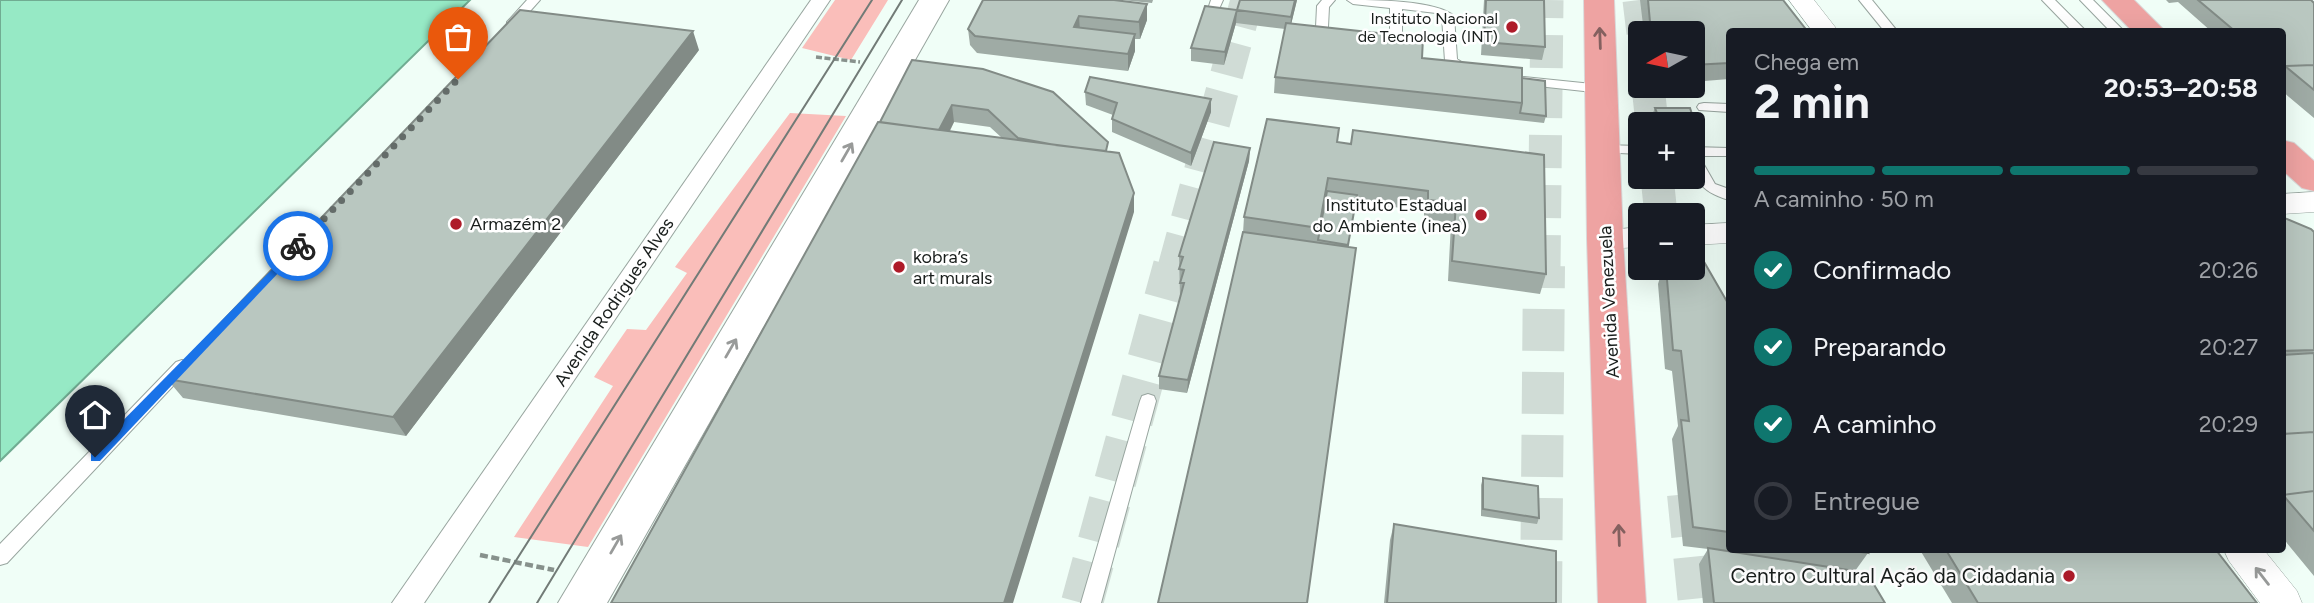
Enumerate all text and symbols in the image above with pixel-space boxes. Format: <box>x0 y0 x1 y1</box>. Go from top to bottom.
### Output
pin <box>428 7 488 79</box>
place label: Instituto Nacional de Tecnologia (INT) <box>1358 9 1498 46</box>
icon: bag <box>439 18 477 56</box>
marker: Instituto Nacional de Tecnologia (INT) <box>1504 19 1520 35</box>
north arrow <box>1628 21 1704 98</box>
map controls <box>1628 21 1705 280</box>
one-way arrow <box>1594 27 1607 50</box>
text: Chega em <box>1754 48 1859 76</box>
text: 20:53–20:58 <box>2104 72 2258 104</box>
text: 2 min <box>1754 74 1870 130</box>
button: + <box>1628 112 1705 189</box>
one-way arrow <box>840 142 854 162</box>
text: A caminho · 50 m <box>1754 185 1934 213</box>
place label: Instituto Estadual do Ambiente (inea) <box>1313 194 1467 237</box>
button: − <box>1628 203 1705 280</box>
marker: Instituto Estadual do Ambiente (inea) <box>1473 207 1489 223</box>
courier <box>263 211 333 281</box>
place label: Armazém 2 <box>470 213 561 235</box>
street label: Avenida Rodrigues Alves <box>549 214 679 390</box>
marker: Armazém 2 <box>448 216 464 232</box>
street label: Avenida Venezuela <box>1594 225 1624 379</box>
icon: bike <box>279 227 317 265</box>
place label: kobra’s art murals <box>913 246 993 289</box>
icon: check <box>1754 251 1792 289</box>
text: Confirmado <box>1813 254 1951 286</box>
text: 20:26 <box>2199 256 2258 284</box>
marker: kobra’s art murals <box>891 259 907 275</box>
icon: check <box>1754 328 1792 366</box>
text: Preparando <box>1813 331 1946 363</box>
text: 20:27 <box>2199 333 2258 361</box>
one-way arrow <box>725 338 739 358</box>
pin <box>65 385 125 457</box>
icon: home <box>76 396 114 434</box>
icon: check <box>1754 405 1792 443</box>
text: A caminho <box>1813 408 1937 440</box>
text: 20:29 <box>2199 410 2258 438</box>
text: Entregue <box>1813 485 1920 517</box>
one-way arrow <box>1612 524 1625 547</box>
one-way arrow <box>610 534 623 555</box>
place label: Centro Cultural Ação da Cidadania <box>1730 563 2055 588</box>
marker: Centro Cultural Ação da Cidadania <box>2061 568 2077 584</box>
one-way arrow <box>2255 568 2270 586</box>

